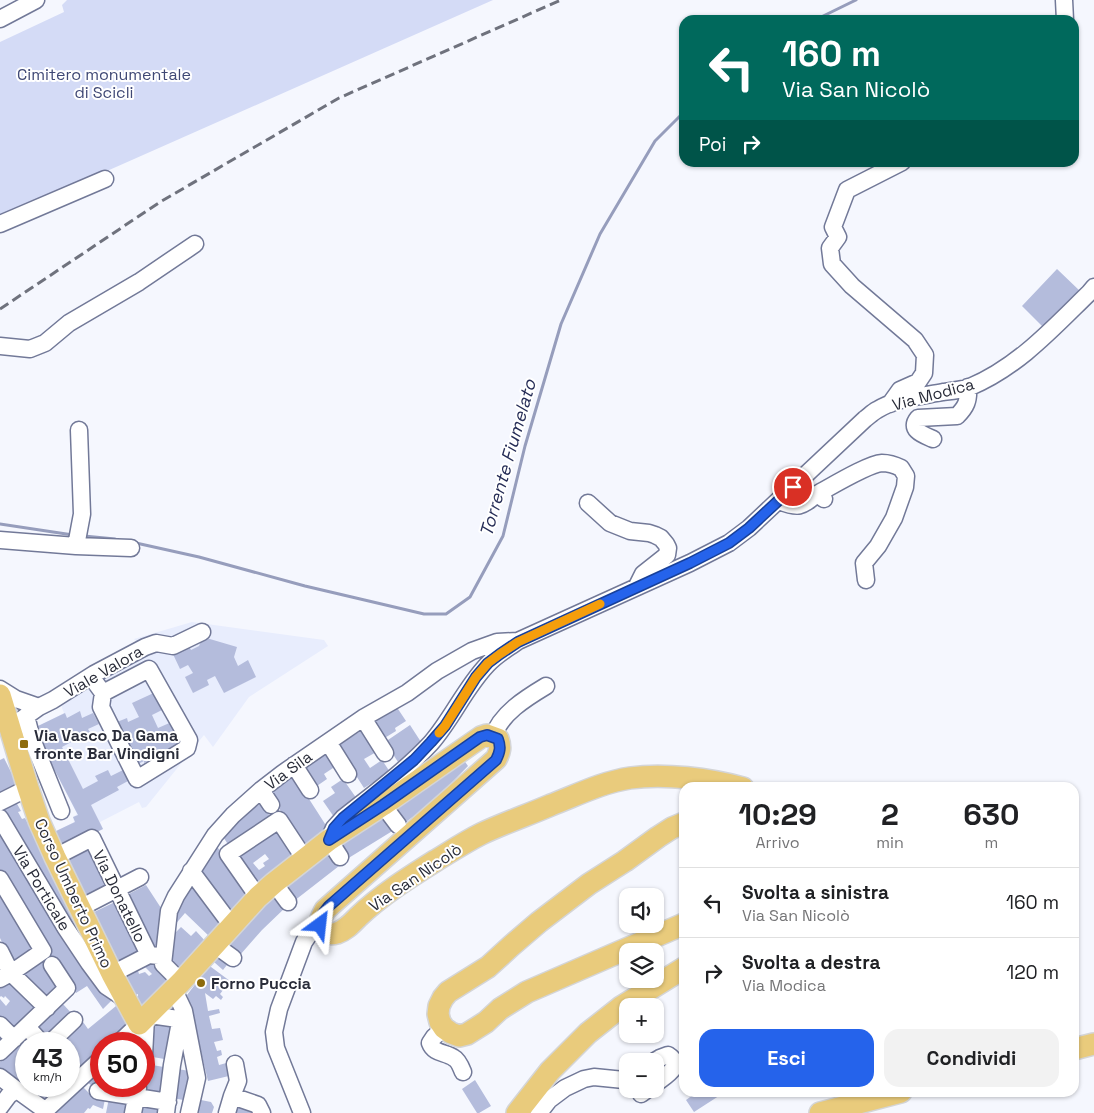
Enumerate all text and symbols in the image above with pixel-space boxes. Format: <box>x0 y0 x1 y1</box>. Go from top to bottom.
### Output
text: 160 m <box>782 32 881 76</box>
icon: left <box>699 35 764 100</box>
park label: Cimitero monumentale di Scicli <box>17 64 191 103</box>
text: Via San Nicolò <box>782 75 930 103</box>
icon: right <box>737 130 765 158</box>
text: Poi <box>699 132 727 157</box>
street label: Via Modica <box>890 373 976 415</box>
water label: Torrente Fiumelato <box>474 376 541 539</box>
pin <box>772 466 814 508</box>
icon: arrive <box>779 473 807 501</box>
street label: Viale Valora <box>60 640 146 702</box>
place label: Via Vasco Da Gama fronte Bar Vindigni <box>34 725 180 764</box>
marker: Via Vasco Da Gama fronte Bar Vindigni <box>18 738 30 750</box>
street label: Via Sila <box>260 746 316 795</box>
text: 10:29 <box>739 795 817 834</box>
text: 2 <box>881 795 899 834</box>
text: 630 <box>963 795 1019 834</box>
street label: Corso Umberto Primo <box>30 815 118 972</box>
text: Arrivo <box>755 832 800 853</box>
text: min <box>876 832 904 853</box>
text: m <box>984 832 998 853</box>
street label: Via San Nicolò <box>365 839 466 916</box>
street label: Via Porticale <box>8 842 75 935</box>
street label: Via Donatello <box>88 846 151 946</box>
text: Svolta a sinistra <box>742 880 889 905</box>
map controls <box>619 888 664 1098</box>
button: sound <box>619 888 664 933</box>
icon: left <box>699 889 727 917</box>
text: 160 m <box>1006 890 1059 915</box>
position arrow <box>293 898 345 950</box>
text: Via San Nicolò <box>742 905 850 926</box>
button: layers <box>619 943 664 988</box>
text: Svolta a destra <box>742 950 880 975</box>
icon: right <box>699 959 727 987</box>
text: 120 m <box>1006 960 1059 985</box>
place label: Forno Puccia <box>211 973 311 994</box>
text: Via Modica <box>742 975 826 996</box>
marker: Forno Puccia <box>195 977 207 989</box>
button: + <box>619 998 664 1043</box>
button: Esci <box>699 1029 874 1087</box>
button: Condividi <box>884 1029 1059 1087</box>
speed limit sign: 50 <box>90 1032 155 1097</box>
text: 43 <box>32 1042 63 1074</box>
button: − <box>619 1053 664 1098</box>
text: km/h <box>33 1069 62 1085</box>

